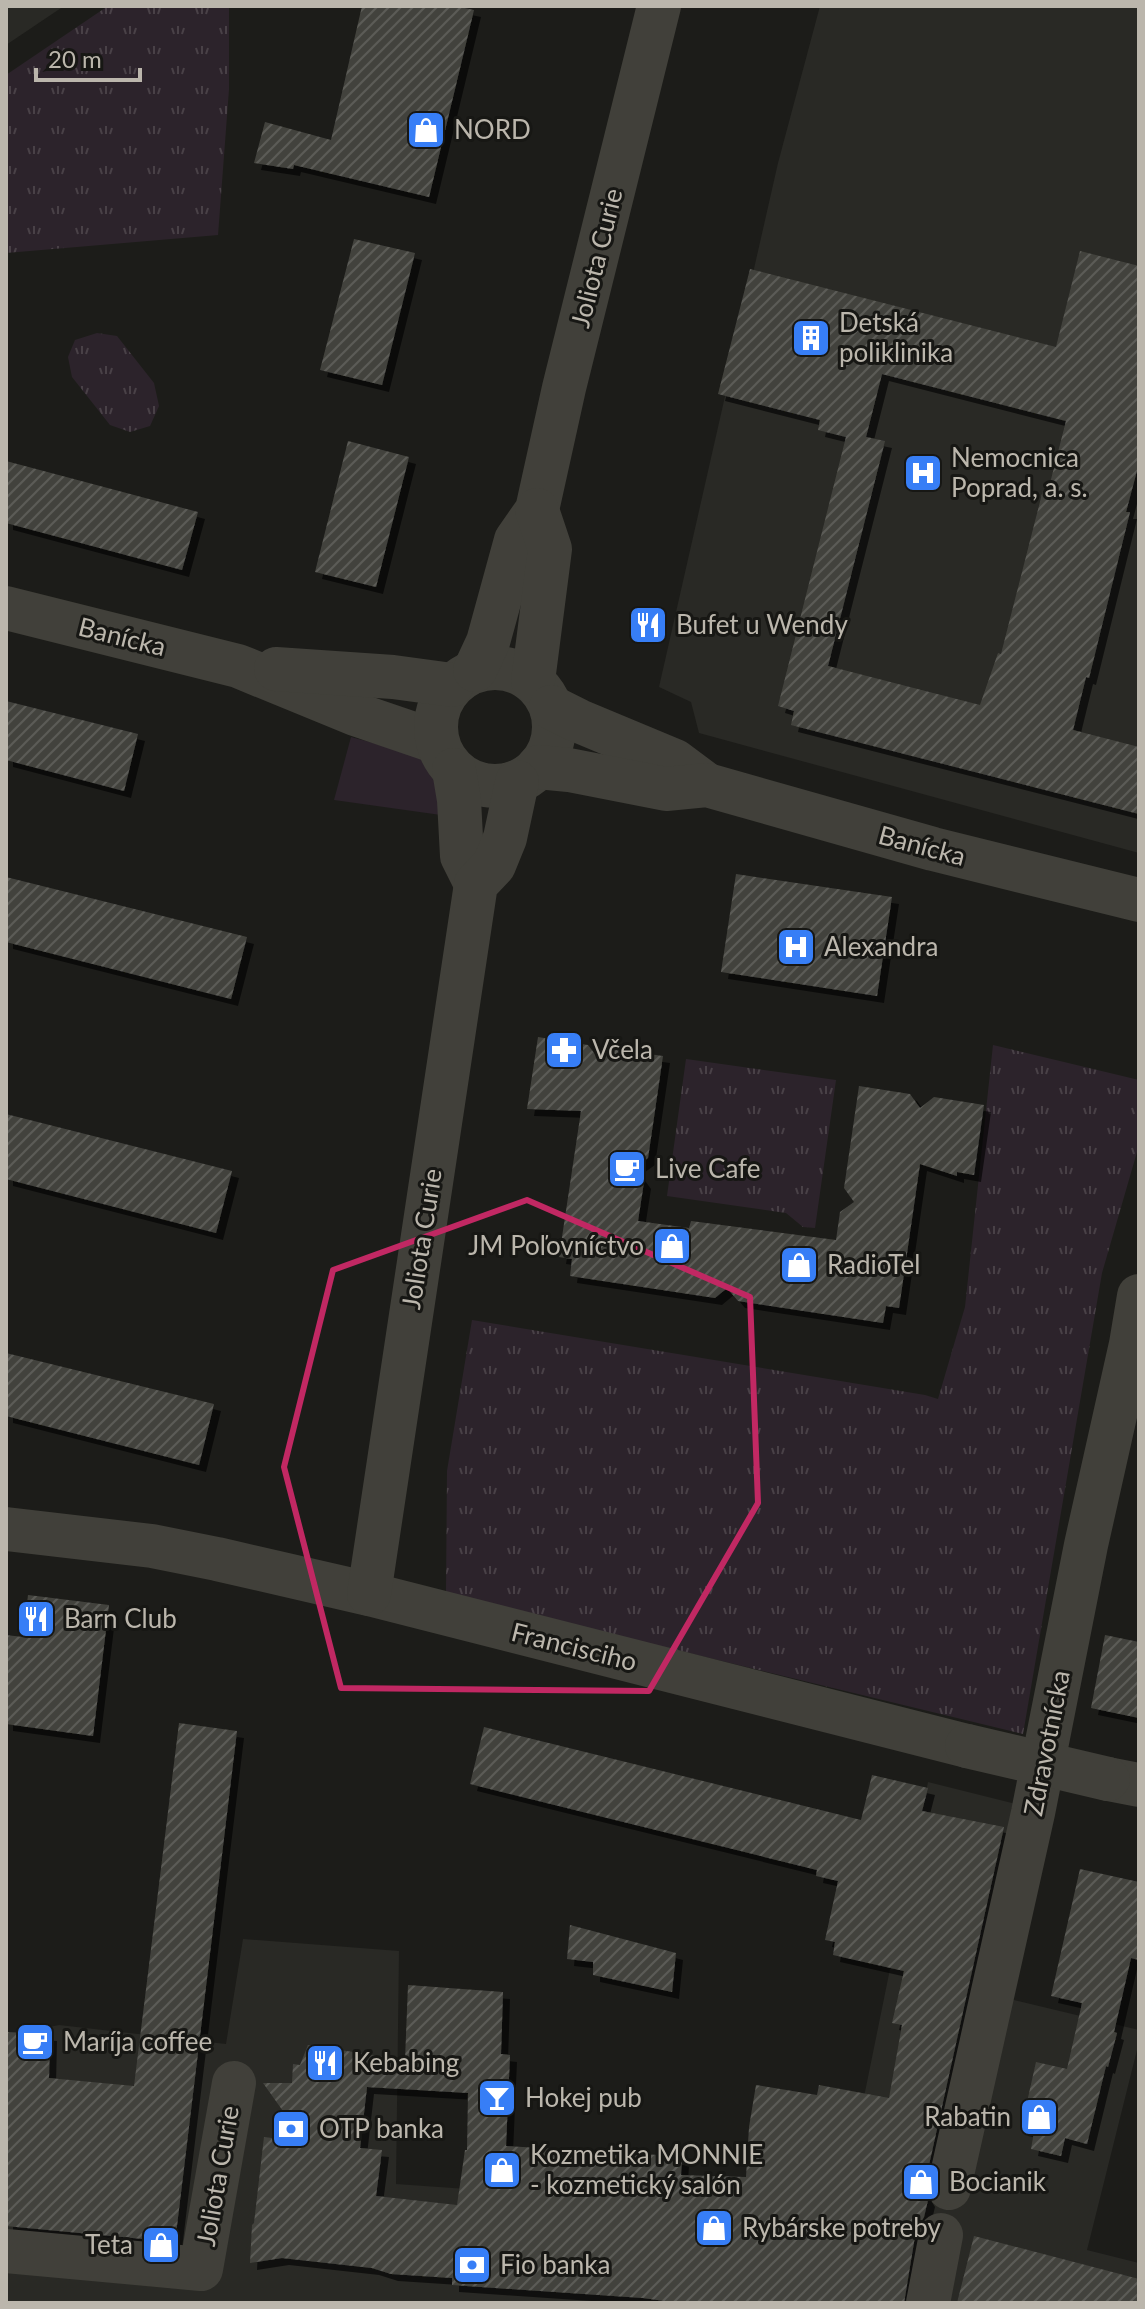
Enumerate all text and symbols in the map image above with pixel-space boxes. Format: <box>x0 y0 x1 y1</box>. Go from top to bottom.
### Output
scale bar <box>36 32 140 82</box>
text: 20 m <box>48 44 102 73</box>
shop icon: NORD <box>405 109 447 151</box>
place label: NORD <box>454 113 531 145</box>
street label: Joliota Curie <box>563 185 629 331</box>
place label: Detská poliklinika <box>839 306 953 368</box>
building icon: Detská poliklinika <box>790 317 832 359</box>
place label: Nemocnica Poprad, a. s. <box>951 441 1088 503</box>
hospital icon: Nemocnica Poprad, a. s. <box>902 452 944 494</box>
restaurant icon: Bufet u Wendy <box>627 604 669 646</box>
place label: Bufet u Wendy <box>676 608 848 640</box>
street label: Banícka <box>75 610 169 662</box>
street label: Banícka <box>875 818 969 872</box>
hospital icon: Alexandra <box>775 926 817 968</box>
place label: Alexandra <box>824 930 938 962</box>
pharmacy icon: Včela <box>543 1029 585 1071</box>
place label: Včela <box>592 1033 653 1065</box>
cafe icon: Live Cafe <box>606 1148 648 1190</box>
place label: Live Cafe <box>655 1152 761 1184</box>
street label: Joliota Curie <box>394 1166 448 1312</box>
shop icon: JM Poľovníctvo <box>651 1225 693 1267</box>
place label: JM Poľovníctvo <box>468 1229 644 1261</box>
shop icon: RadioTel <box>778 1244 820 1286</box>
place label: RadioTel <box>827 1248 920 1280</box>
restaurant icon: Barn Club <box>15 1598 57 1640</box>
place label: Barn Club <box>64 1602 177 1634</box>
street label: Francisciho <box>508 1615 640 1677</box>
street label: Zdravotnícka <box>1016 1667 1076 1818</box>
cafe icon: Maríja coffee <box>14 2021 56 2063</box>
place label: Maríja coffee <box>63 2025 212 2057</box>
restaurant icon: Kebabing <box>304 2042 346 2084</box>
place label: Kebabing <box>353 2046 459 2078</box>
bar icon: Hokej pub <box>476 2077 518 2119</box>
place label: Hokej pub <box>525 2081 642 2113</box>
shop icon: Rabatin <box>1018 2096 1060 2138</box>
place label: Rabatin <box>924 2100 1011 2132</box>
street label: Joliota Curie <box>189 2103 245 2249</box>
bank icon: OTP banka <box>270 2108 312 2150</box>
place label: OTP banka <box>319 2112 444 2144</box>
place label: Kozmetika MONNIE - kozmetický salón <box>530 2138 763 2200</box>
shop icon: Kozmetika MONNIE - kozmetický salón <box>481 2149 523 2191</box>
shop icon: Bocianik <box>900 2161 942 2203</box>
place label: Bocianik <box>949 2165 1047 2197</box>
shop icon: Rybárske potreby <box>693 2207 735 2249</box>
place label: Rybárske potreby <box>742 2211 942 2243</box>
shop icon: Teta <box>140 2224 182 2266</box>
place label: Teta <box>85 2228 133 2260</box>
bank icon: Fio banka <box>451 2244 493 2286</box>
place label: Fio banka <box>500 2248 610 2280</box>

